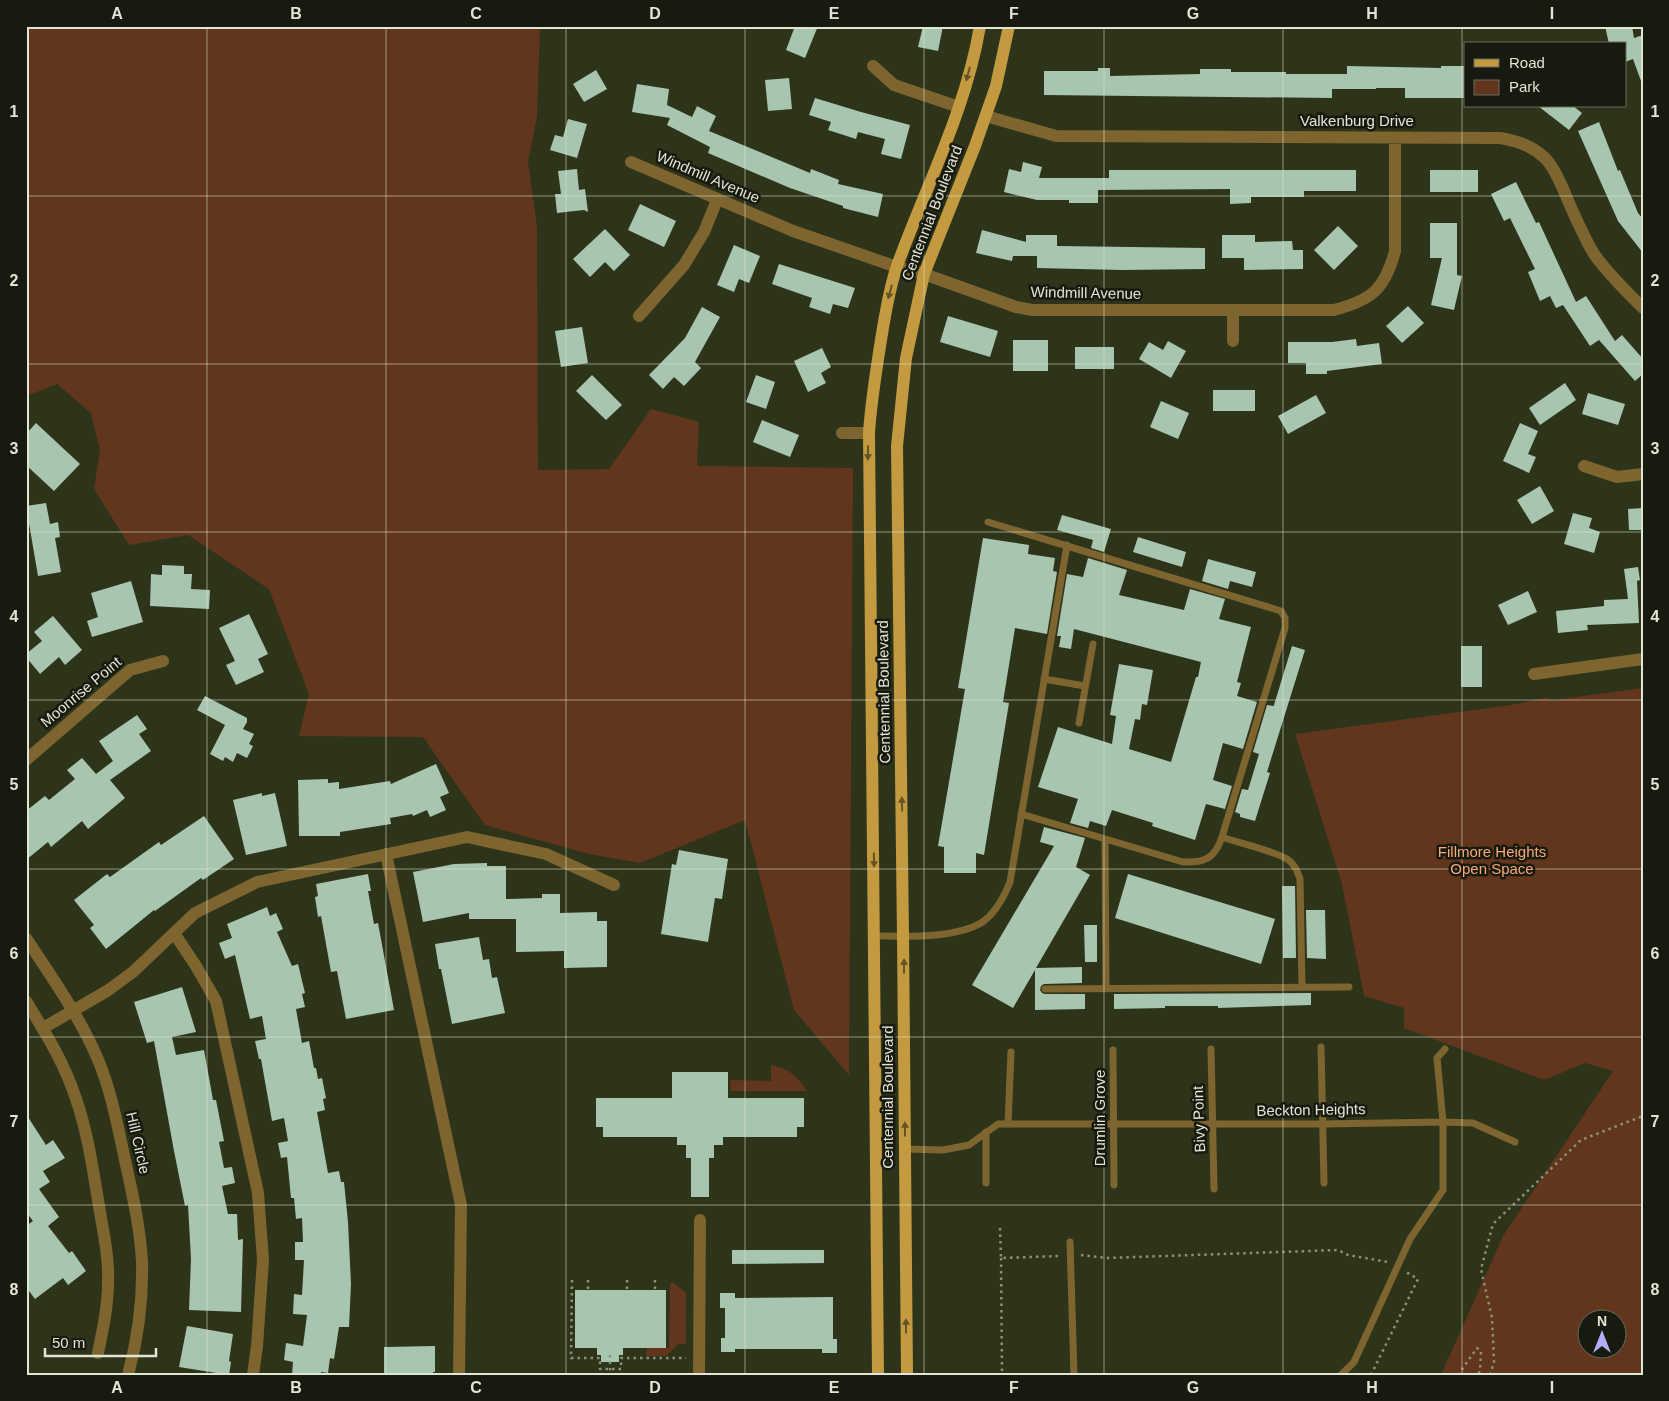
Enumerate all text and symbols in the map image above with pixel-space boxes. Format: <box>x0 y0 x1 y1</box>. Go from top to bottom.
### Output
text: A <box>111 5 123 22</box>
text: B <box>290 5 302 22</box>
text: C <box>470 5 482 22</box>
text: D <box>649 5 661 22</box>
text: E <box>829 5 840 22</box>
text: F <box>1009 5 1019 22</box>
text: G <box>1187 5 1199 22</box>
text: H <box>1366 5 1378 22</box>
text: I <box>1550 5 1554 22</box>
legend <box>1464 42 1626 108</box>
text: Road <box>1509 54 1545 71</box>
one-way arrow <box>964 66 972 81</box>
text: Park <box>1509 78 1540 95</box>
text: 1 <box>10 103 19 120</box>
text: 1 <box>1651 103 1660 120</box>
street label: Valkenburg Drive <box>1300 112 1414 129</box>
street label: Centennial Boulevard <box>898 143 965 283</box>
street label: Windmill Avenue <box>654 147 762 206</box>
text: 2 <box>10 272 19 289</box>
text: 2 <box>1651 272 1660 289</box>
street label: Windmill Avenue <box>1031 283 1141 302</box>
one-way arrow <box>886 285 894 300</box>
text: 3 <box>10 440 19 457</box>
text: 3 <box>1651 440 1660 457</box>
one-way arrow <box>864 445 872 461</box>
text: 4 <box>10 608 19 625</box>
text: 4 <box>1651 608 1660 625</box>
street label: Centennial Boulevard <box>874 620 893 764</box>
street label: Moonrise Point <box>37 652 125 730</box>
text: 5 <box>10 776 19 793</box>
text: 5 <box>1651 776 1660 793</box>
one-way arrow <box>897 795 905 811</box>
park label: Fillmore Heights Open Space <box>1438 843 1546 877</box>
one-way arrow <box>870 853 878 869</box>
text: 6 <box>10 945 19 962</box>
text: 6 <box>1651 945 1660 962</box>
one-way arrow <box>899 958 907 974</box>
street label: Centennial Boulevard <box>879 1025 896 1169</box>
street label: Drumlin Grove <box>1091 1070 1108 1166</box>
street label: Bivy Point <box>1189 1085 1208 1153</box>
street label: Beckton Heights <box>1256 1100 1366 1119</box>
street label: Hill Circle <box>123 1110 154 1176</box>
text: 7 <box>10 1113 19 1130</box>
text: 7 <box>1651 1113 1660 1130</box>
one-way arrow <box>901 1120 909 1136</box>
text: 8 <box>10 1281 19 1298</box>
text: 8 <box>1651 1281 1660 1298</box>
north arrow <box>1576 1308 1626 1358</box>
text: N <box>1597 1313 1607 1329</box>
one-way arrow <box>902 1318 910 1334</box>
scale bar <box>45 1326 156 1358</box>
text: 50 m <box>52 1334 85 1351</box>
text: A <box>111 1379 123 1396</box>
text: B <box>290 1379 302 1396</box>
text: C <box>470 1379 482 1396</box>
text: D <box>649 1379 661 1396</box>
text: E <box>829 1379 840 1396</box>
text: F <box>1009 1379 1019 1396</box>
text: G <box>1187 1379 1199 1396</box>
text: H <box>1366 1379 1378 1396</box>
text: I <box>1550 1379 1554 1396</box>

